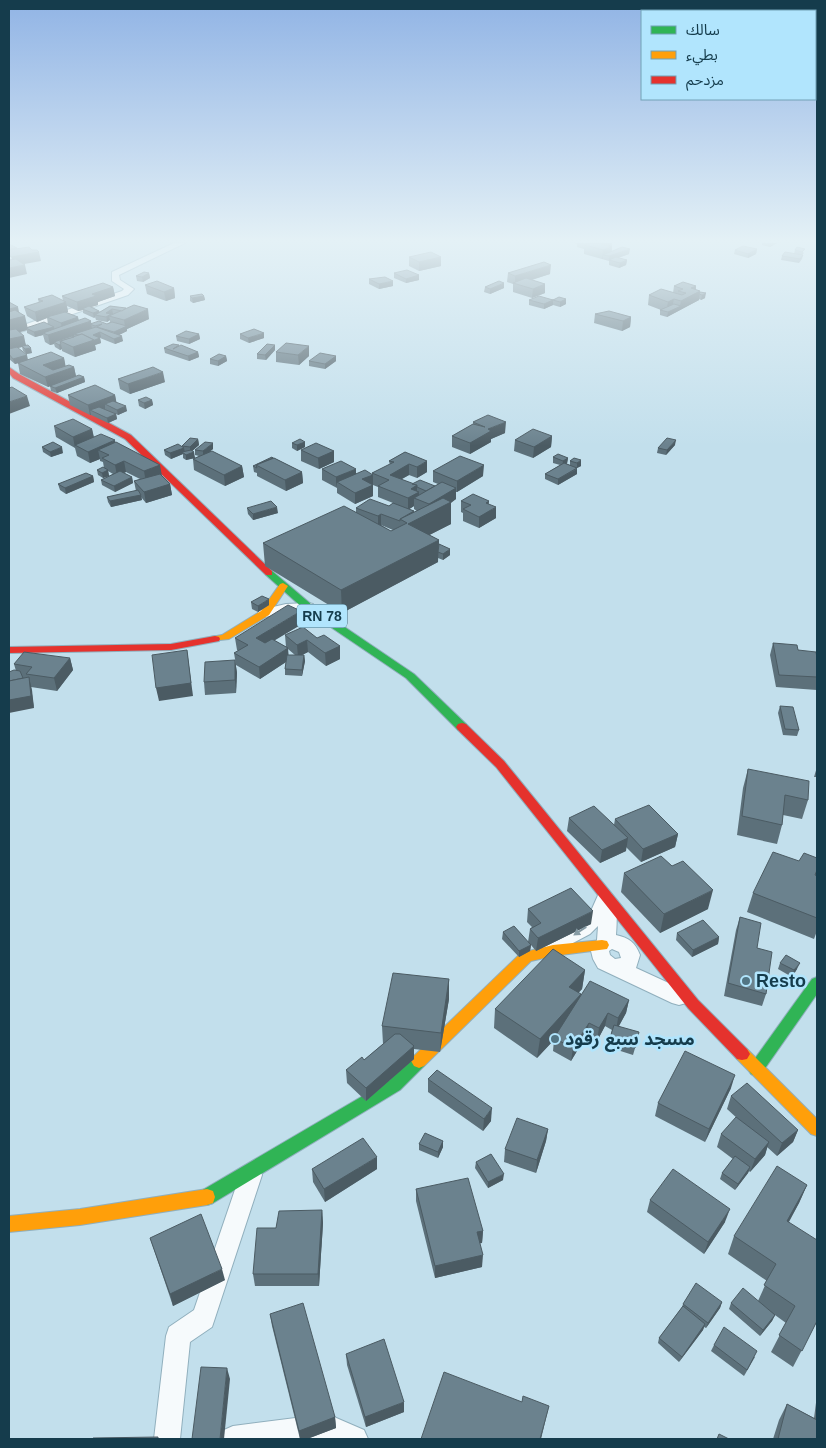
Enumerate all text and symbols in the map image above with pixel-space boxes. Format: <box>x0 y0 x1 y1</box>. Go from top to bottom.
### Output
legend <box>641 10 816 100</box>
text: سالك <box>686 21 720 38</box>
text: بطيء <box>686 46 718 66</box>
text: مزدحم <box>686 71 724 91</box>
road number: RN 78 <box>297 604 347 628</box>
one-way arrow <box>573 926 586 936</box>
place label: Resto <box>756 971 806 991</box>
marker: Resto <box>740 975 752 987</box>
place label: مسجد سبع رقود <box>565 1029 695 1052</box>
marker: مسجد سبع رقود <box>549 1033 561 1045</box>

